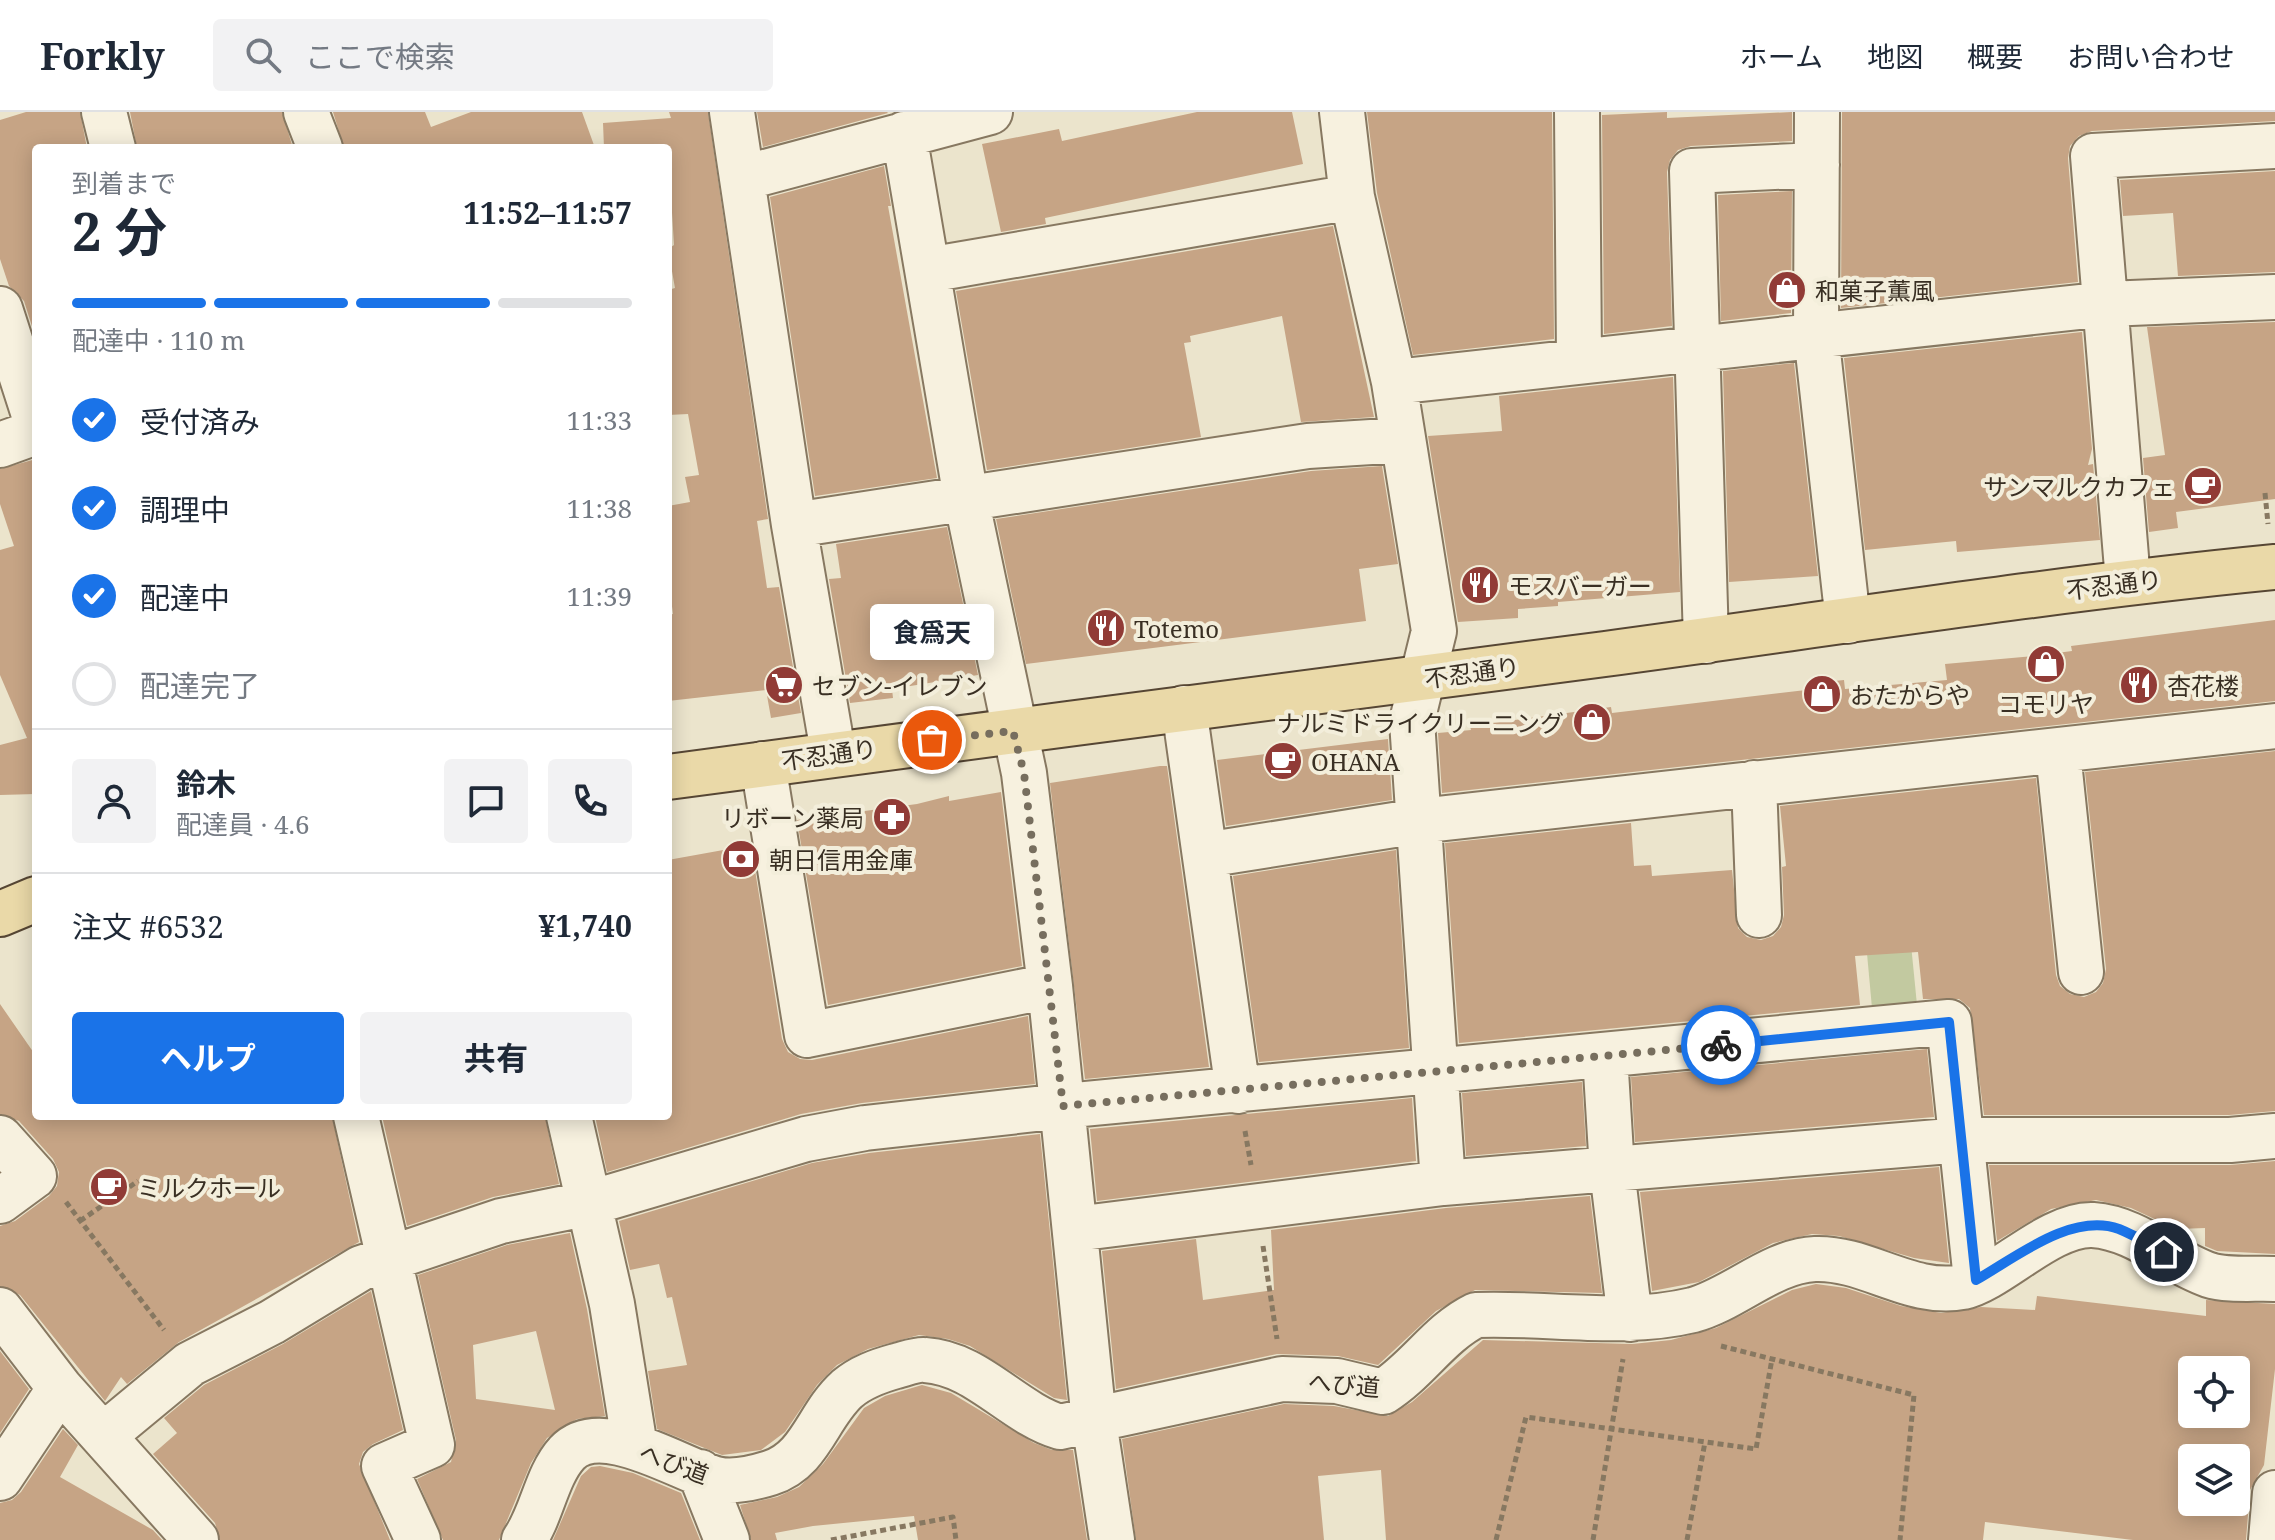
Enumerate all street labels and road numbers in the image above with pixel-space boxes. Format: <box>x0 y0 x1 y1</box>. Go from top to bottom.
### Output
street label: 不忍通り <box>2064 562 2164 606</box>
street label: 不忍通り <box>1422 649 1522 695</box>
street label: 不忍通り <box>779 731 879 777</box>
street label: へび道 <box>1307 1364 1381 1404</box>
street label: へび道 <box>635 1435 713 1491</box>

